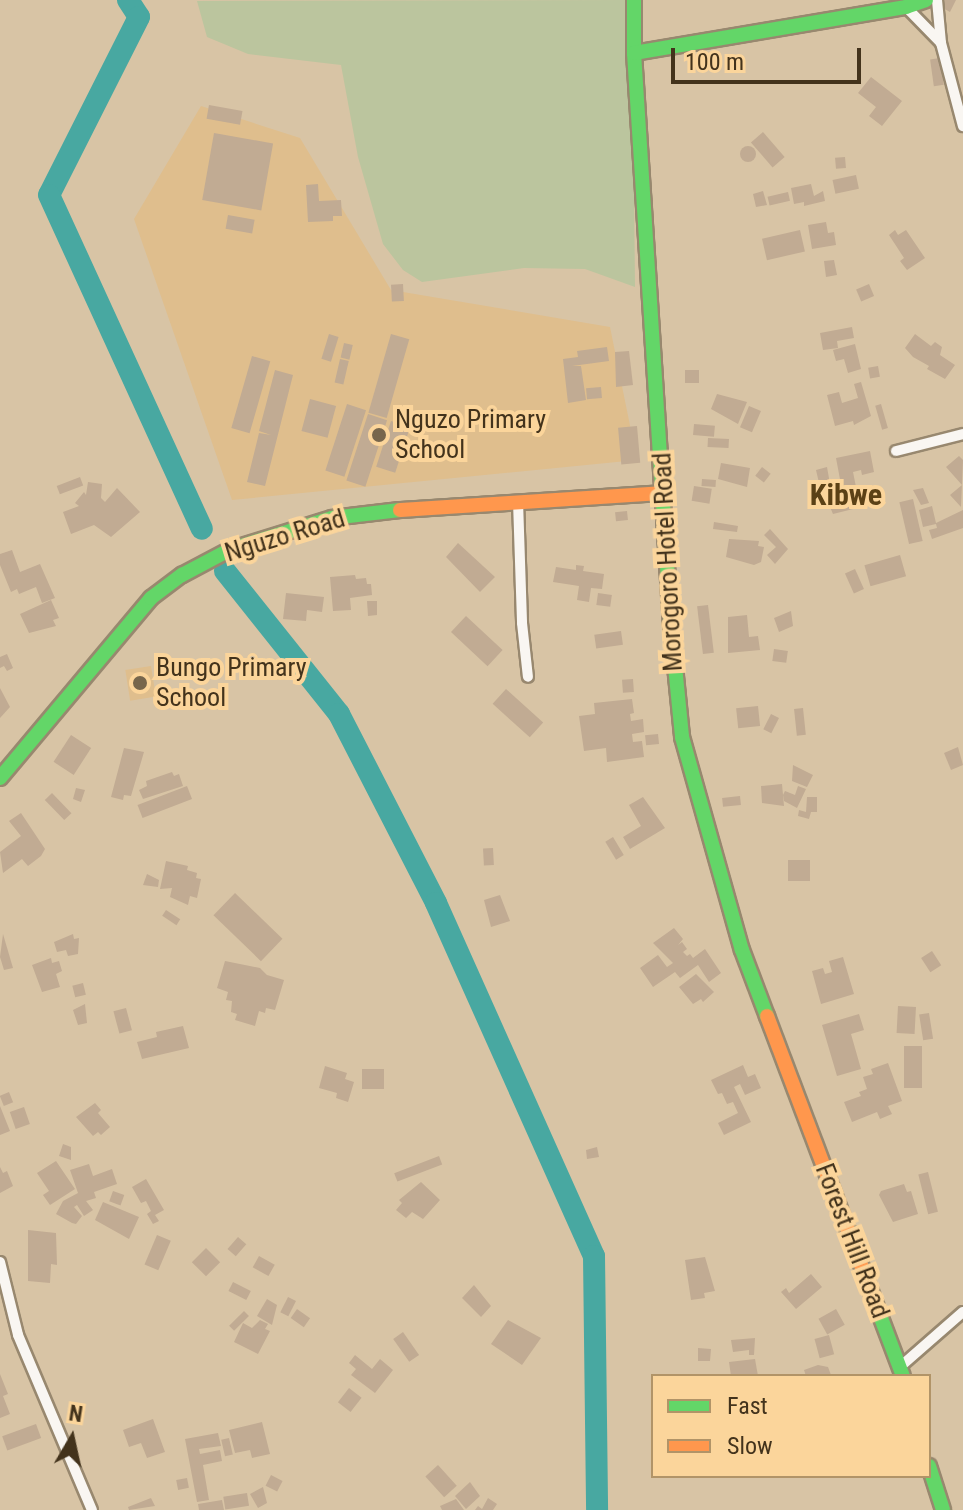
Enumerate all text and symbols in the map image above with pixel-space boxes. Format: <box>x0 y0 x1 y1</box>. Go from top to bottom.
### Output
scale bar <box>675 32 865 82</box>
text: 100 m <box>685 48 744 76</box>
place label: Nguzo Primary School <box>395 404 546 466</box>
marker: Nguzo Primary School <box>370 426 388 444</box>
street label: Morogoro Hotel Road <box>647 452 689 672</box>
district label: Kibwe <box>810 477 882 513</box>
street label: Nguzo Road <box>221 503 349 569</box>
place label: Bungo Primary School <box>156 652 307 714</box>
marker: Bungo Primary School <box>131 674 149 692</box>
street label: Forest Hill Road <box>808 1159 896 1323</box>
legend <box>651 1374 931 1478</box>
text: Fast <box>727 1392 768 1420</box>
north arrow <box>32 1398 112 1478</box>
text: N <box>67 1400 84 1427</box>
text: Slow <box>727 1432 773 1460</box>

